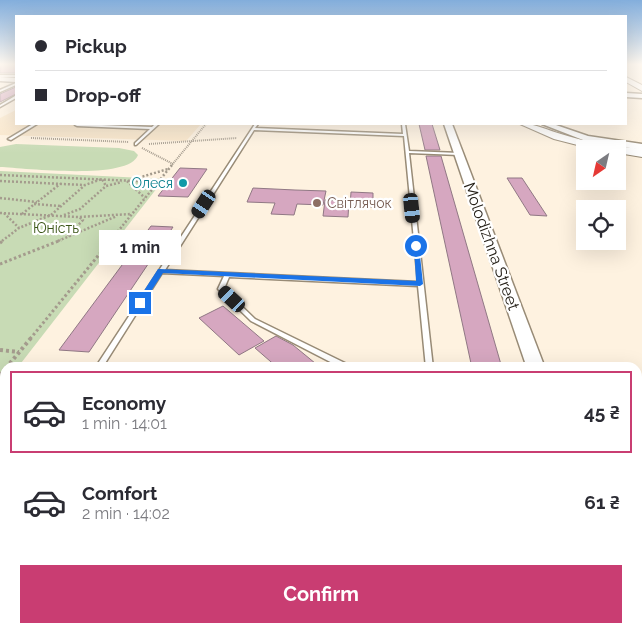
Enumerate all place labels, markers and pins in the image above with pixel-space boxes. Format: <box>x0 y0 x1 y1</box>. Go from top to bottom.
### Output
place label: Олеся <box>131 175 173 191</box>
marker: Олеся <box>177 177 189 189</box>
place label: Світлячок <box>327 195 392 211</box>
marker: Світлячок <box>311 197 323 209</box>

